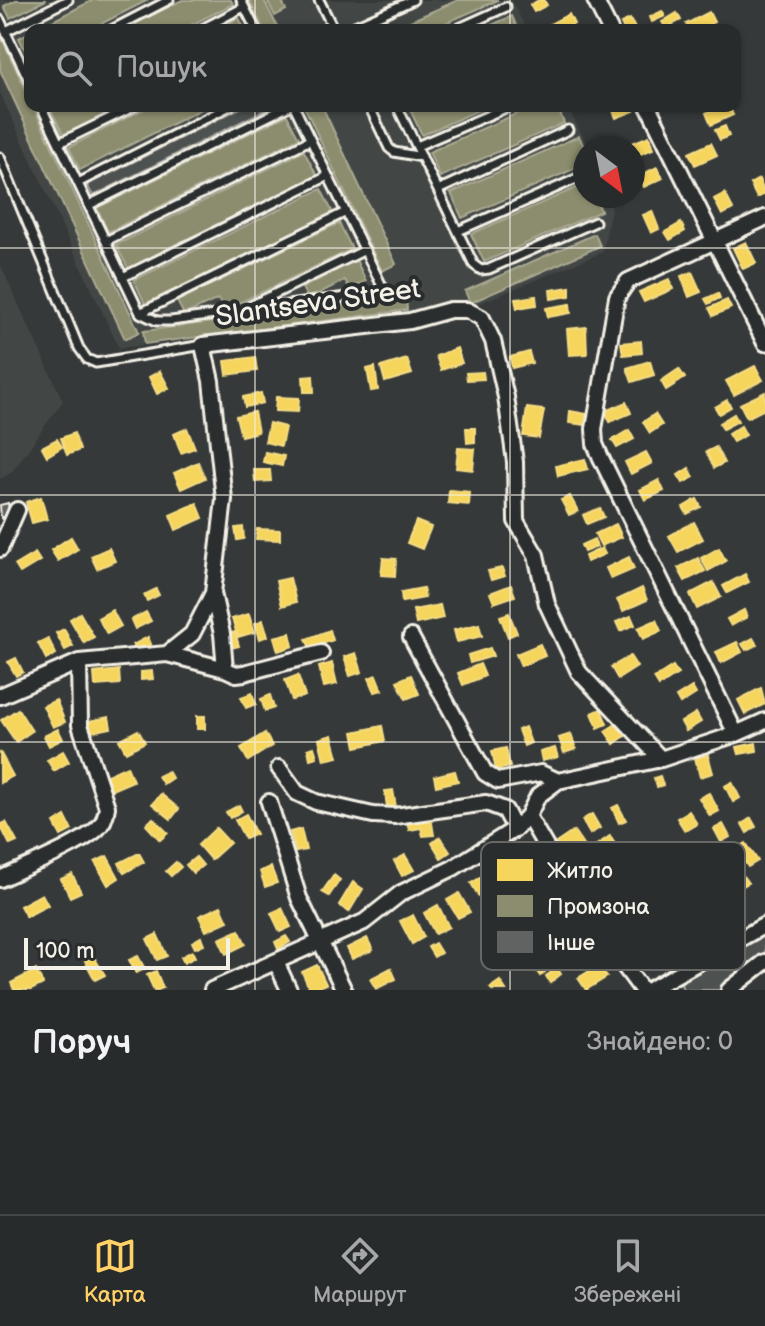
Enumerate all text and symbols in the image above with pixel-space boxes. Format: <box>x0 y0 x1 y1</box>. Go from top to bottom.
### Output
search box <box>24 24 741 112</box>
icon: search <box>52 46 96 90</box>
text: Пошук <box>116 50 207 86</box>
north arrow <box>573 136 645 208</box>
street label: Slantseva Street <box>214 272 423 334</box>
legend <box>481 842 745 970</box>
text: Житло <box>547 858 613 885</box>
text: Промзона <box>547 894 649 921</box>
text: Інше <box>547 930 595 957</box>
scale bar <box>24 934 230 970</box>
text: 100 m <box>36 938 95 965</box>
text: Поруч <box>32 1022 131 1063</box>
text: Знайдено: 0 <box>587 1027 733 1058</box>
tab: Карта <box>84 1234 146 1309</box>
tab: Маршрут <box>313 1234 407 1309</box>
tab: Збережені <box>574 1234 681 1309</box>

